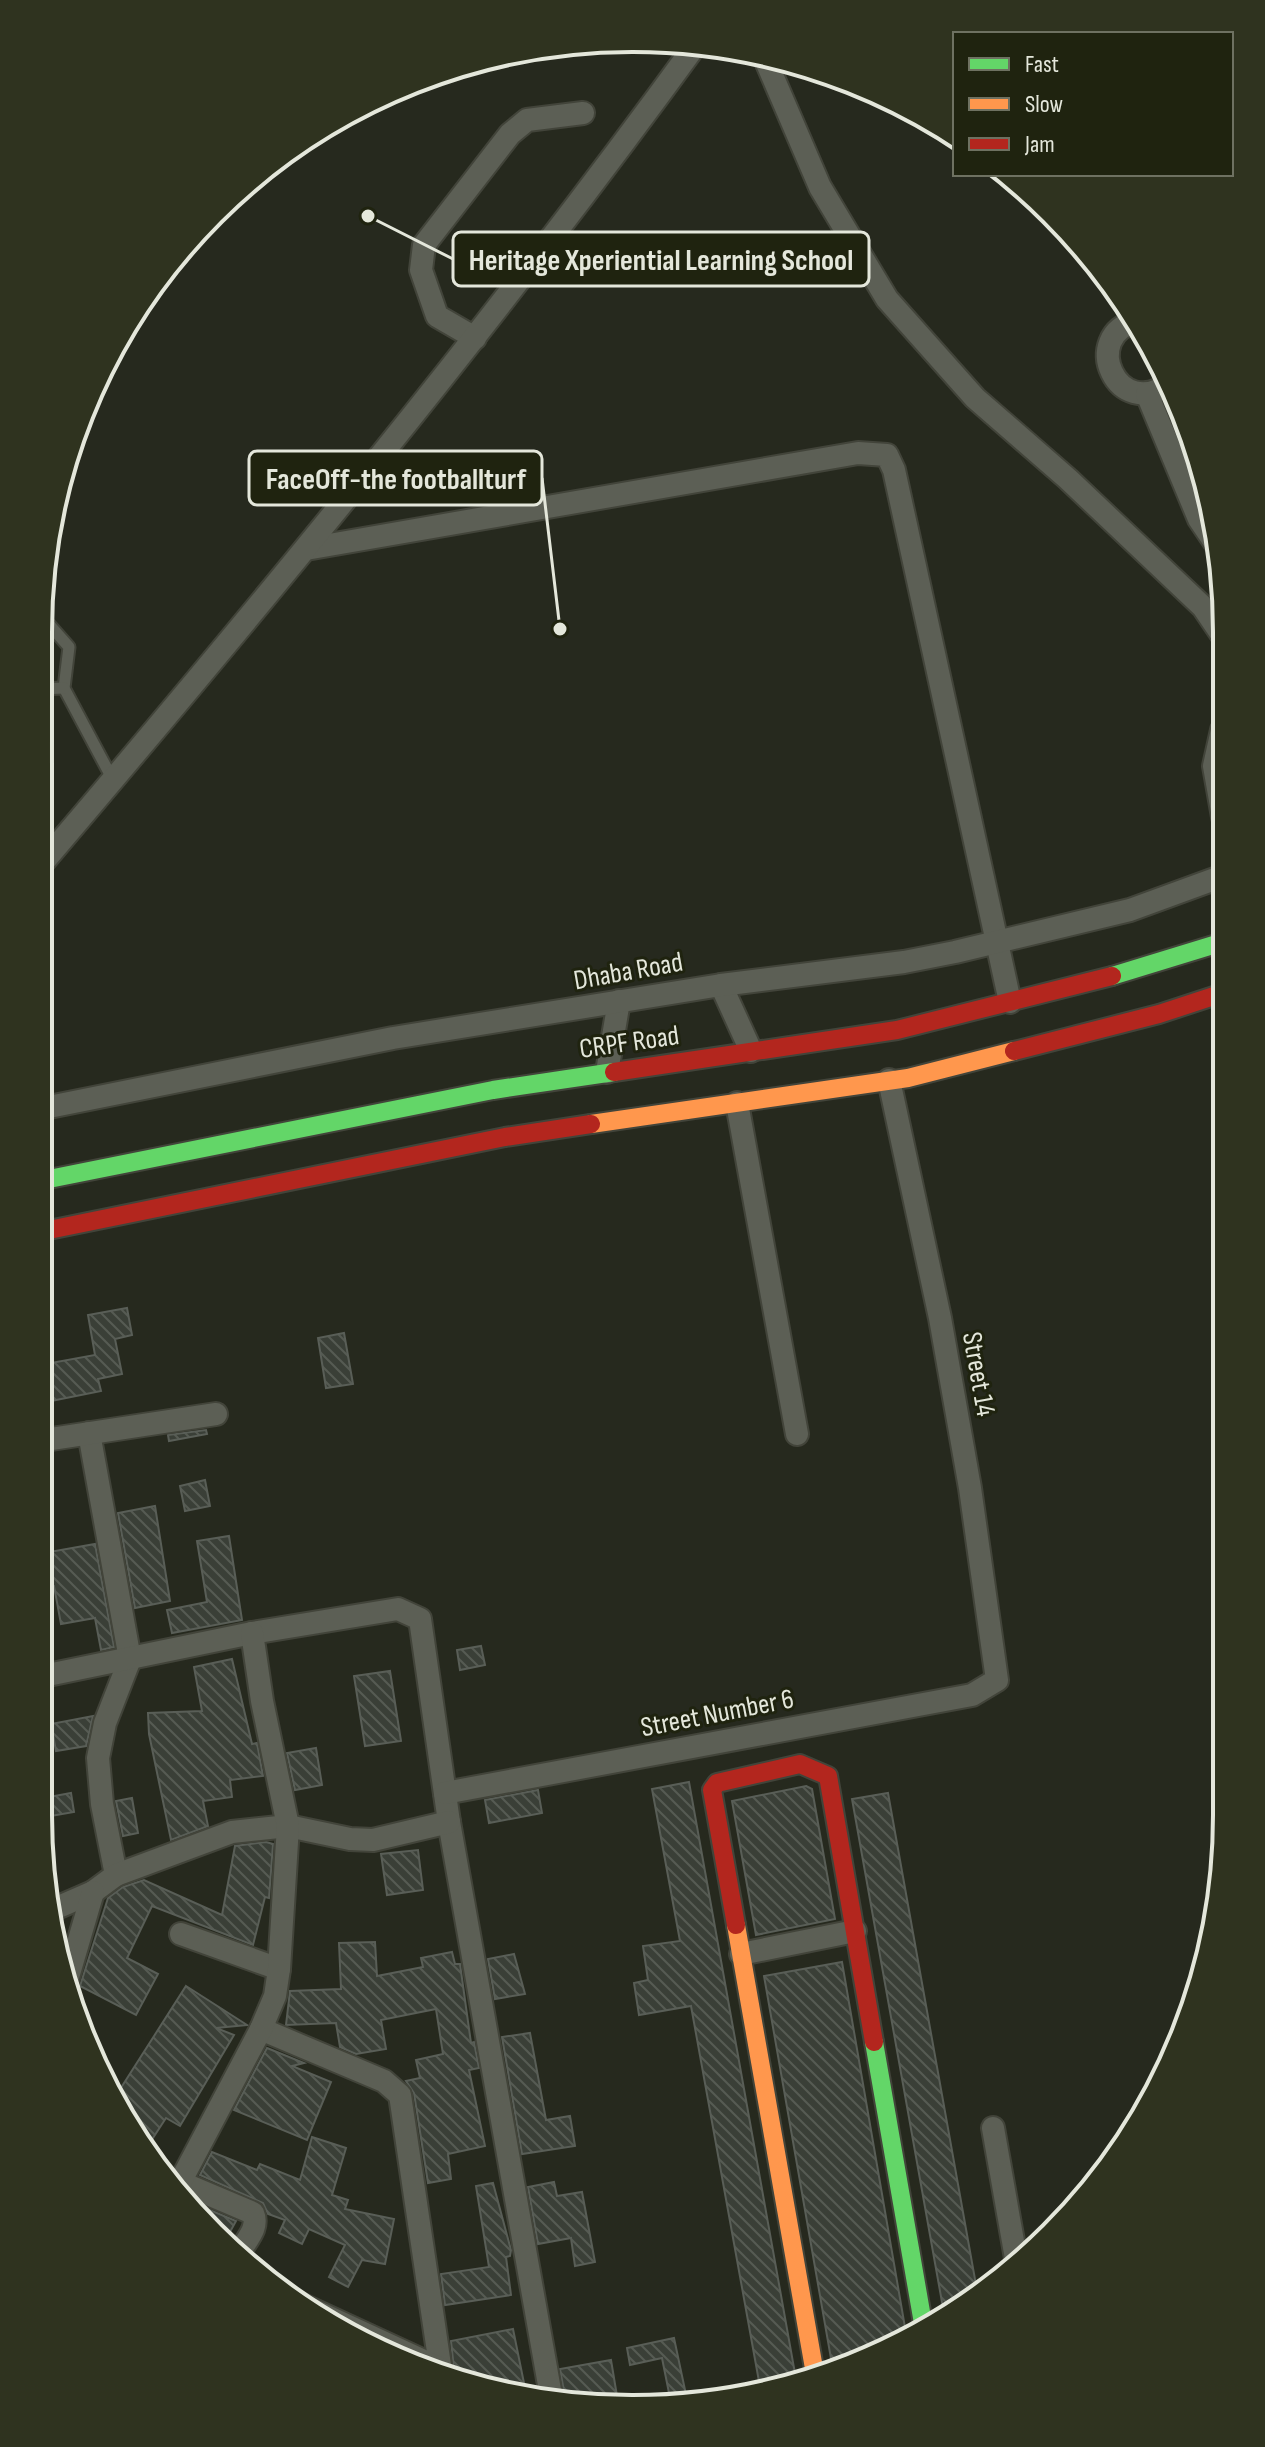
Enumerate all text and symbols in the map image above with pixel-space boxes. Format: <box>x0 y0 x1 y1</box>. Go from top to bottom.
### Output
legend <box>953 32 1233 176</box>
text: Fast <box>1025 50 1059 79</box>
text: Slow <box>1025 90 1063 119</box>
text: Jam <box>1024 130 1055 159</box>
callout: Heritage Xperiential Learning School <box>453 232 869 286</box>
text: Heritage Xperiential Learning School <box>469 243 853 279</box>
callout: FaceOff-the footballturf <box>249 451 542 505</box>
text: FaceOff-the footballturf <box>266 462 527 498</box>
street label: Dhaba Road <box>571 946 685 997</box>
street label: CRPF Road <box>577 1019 681 1066</box>
street label: Street 14 <box>955 1330 1002 1419</box>
street label: Street Number 6 <box>638 1682 797 1744</box>

